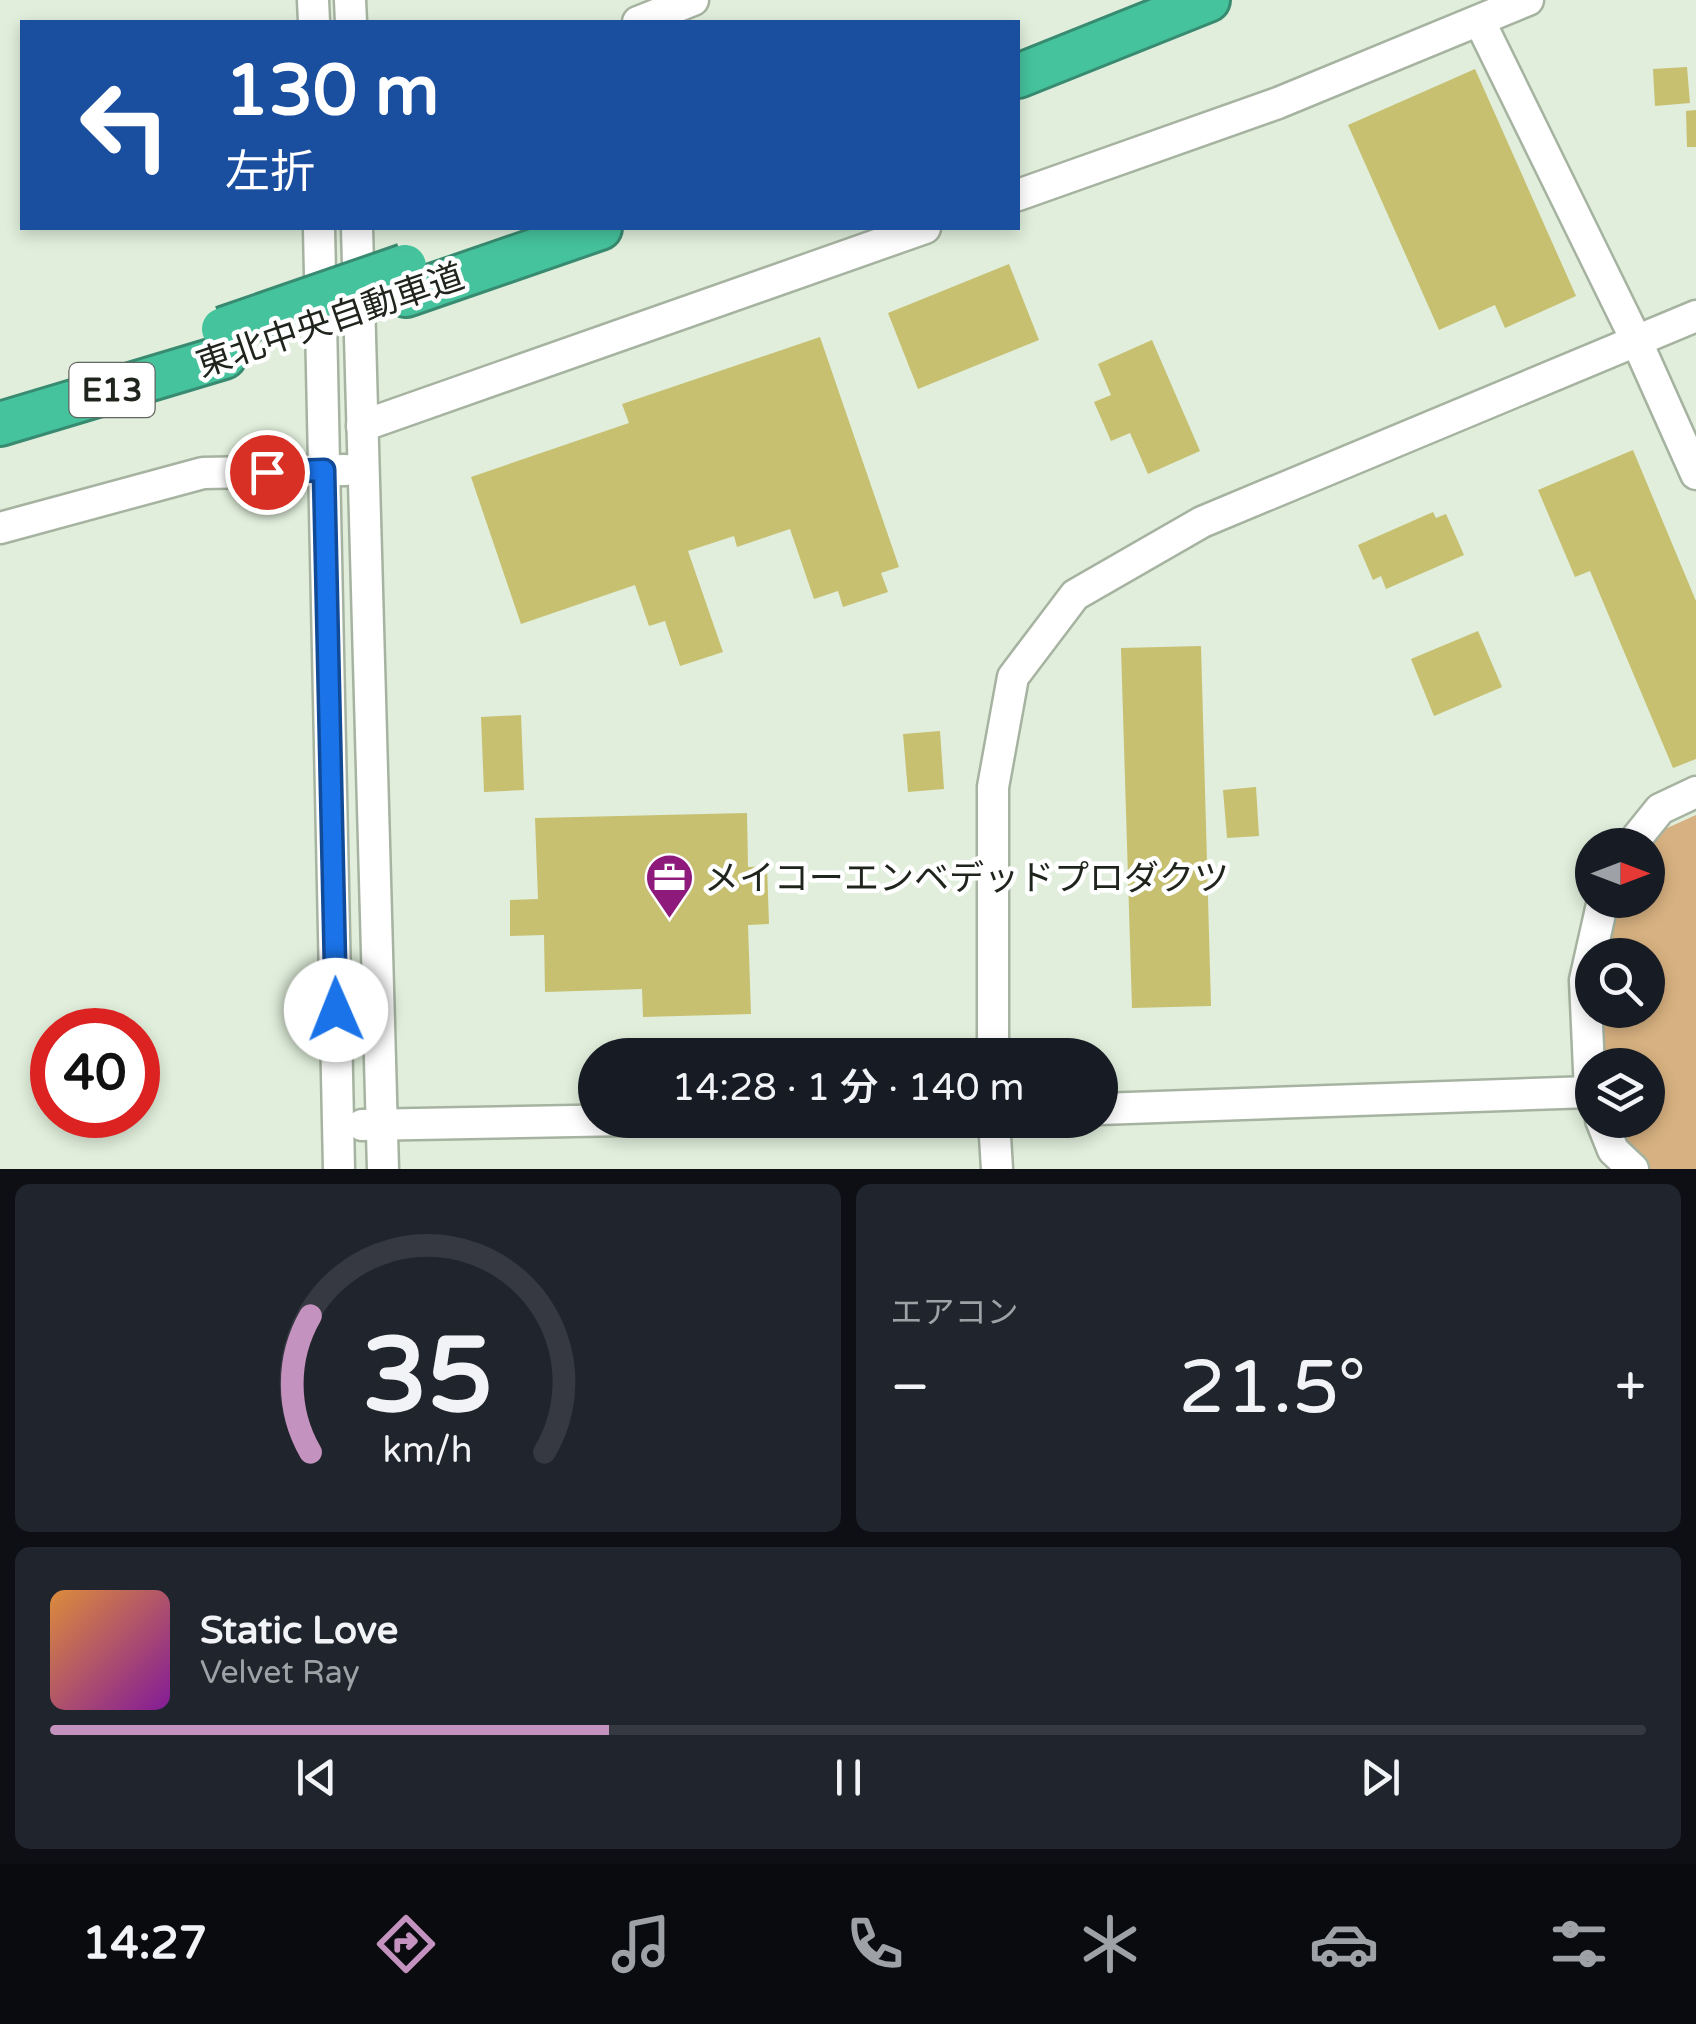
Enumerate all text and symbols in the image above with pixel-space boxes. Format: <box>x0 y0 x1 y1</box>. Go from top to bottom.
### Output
text: 130 m <box>225 50 439 134</box>
icon: left <box>60 60 190 190</box>
text: 左折 <box>225 146 315 200</box>
street label: 東北中央自動車道 <box>191 256 470 386</box>
road number: E13 <box>70 363 154 417</box>
pin <box>225 430 310 515</box>
icon: arrive <box>240 445 295 500</box>
north arrow <box>1575 828 1665 918</box>
map controls <box>1575 828 1665 1138</box>
office icon: メイコーエンベデッドプロダクツ <box>643 852 695 920</box>
place label: メイコーエンベデッドプロダクツ <box>704 858 1229 900</box>
button: search <box>1575 938 1665 1028</box>
position arrow <box>284 958 388 1062</box>
speed limit sign: 40 <box>30 1008 160 1138</box>
button: layers <box>1575 1048 1665 1138</box>
text: 14:28 · 1 分 · 140 m <box>672 1065 1024 1111</box>
text: エアコン <box>891 1294 1019 1332</box>
text: 35 <box>362 1315 493 1440</box>
text: 21.5° <box>1179 1343 1366 1433</box>
text: − <box>891 1355 930 1421</box>
text: + <box>1615 1355 1646 1421</box>
text: km/h <box>383 1429 473 1472</box>
text: Static Love <box>200 1608 398 1654</box>
text: Velvet Ray <box>200 1654 360 1692</box>
icon: previous <box>289 1750 344 1805</box>
icon: pause <box>821 1750 876 1805</box>
icon: next <box>1353 1750 1408 1805</box>
icon: directions <box>371 1909 441 1979</box>
icon: music <box>606 1909 676 1979</box>
icon: phone <box>840 1909 910 1979</box>
icon: climate <box>1075 1909 1145 1979</box>
icon: car <box>1309 1909 1379 1979</box>
icon: filters <box>1544 1909 1614 1979</box>
text: 14:27 <box>82 1917 207 1971</box>

